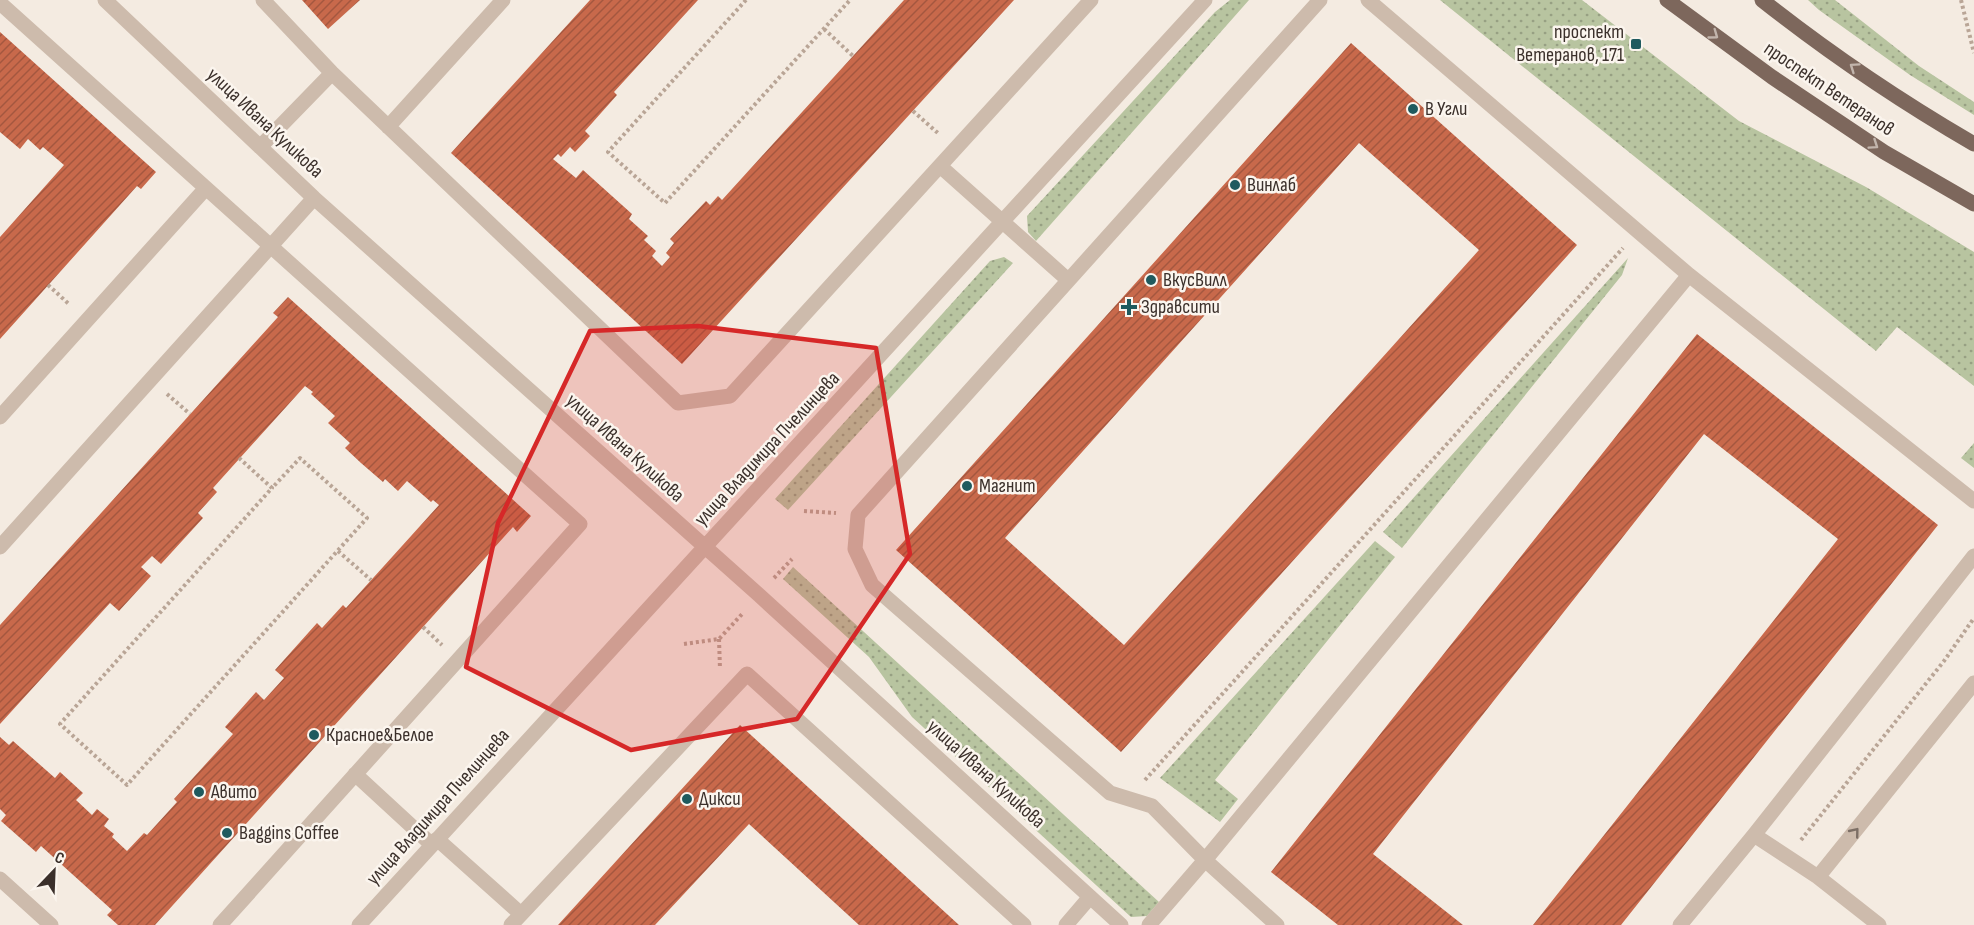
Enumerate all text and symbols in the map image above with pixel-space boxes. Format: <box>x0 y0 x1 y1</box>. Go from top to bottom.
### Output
place label: проспект Ветеранов, 171 <box>1516 20 1624 67</box>
one-way arrow <box>1707 27 1718 38</box>
marker: проспект Ветеранов, 171 <box>1629 37 1643 51</box>
street label: проспект Ветеранов <box>1759 37 1899 141</box>
street label: улица Ивана Куликова <box>202 63 328 183</box>
one-way arrow <box>1850 63 1861 74</box>
place label: В Угли <box>1425 97 1467 121</box>
marker: В Угли <box>1406 102 1420 116</box>
one-way arrow <box>1868 138 1879 149</box>
place label: Винлаб <box>1247 173 1296 197</box>
marker: Винлаб <box>1228 178 1242 192</box>
place label: ВкусВилл <box>1163 268 1227 292</box>
marker: ВкусВилл <box>1144 273 1158 287</box>
place label: Здравсити <box>1141 295 1220 319</box>
marker: Здравсити <box>1122 300 1136 314</box>
street label: улица Владимира Пчелинцева <box>689 367 845 531</box>
street label: улица Ивана Куликова <box>561 389 689 507</box>
place label: Магнит <box>979 474 1036 498</box>
marker: Магнит <box>960 479 974 493</box>
street label: улица Ивана Куликова <box>922 715 1050 833</box>
place label: Красное&Белое <box>326 723 434 747</box>
street label: улица Владимира Пчелинцева <box>361 724 515 890</box>
marker: Красное&Белое <box>307 728 321 742</box>
place label: Авито <box>210 780 257 804</box>
marker: Авито <box>192 785 206 799</box>
place label: Дикси <box>699 787 741 811</box>
marker: Дикси <box>680 792 694 806</box>
place label: Baggins Coffee <box>239 821 339 845</box>
marker: Baggins Coffee <box>220 826 234 840</box>
one-way arrow <box>1847 827 1858 838</box>
north arrow <box>24 841 84 901</box>
text: С <box>52 848 67 869</box>

